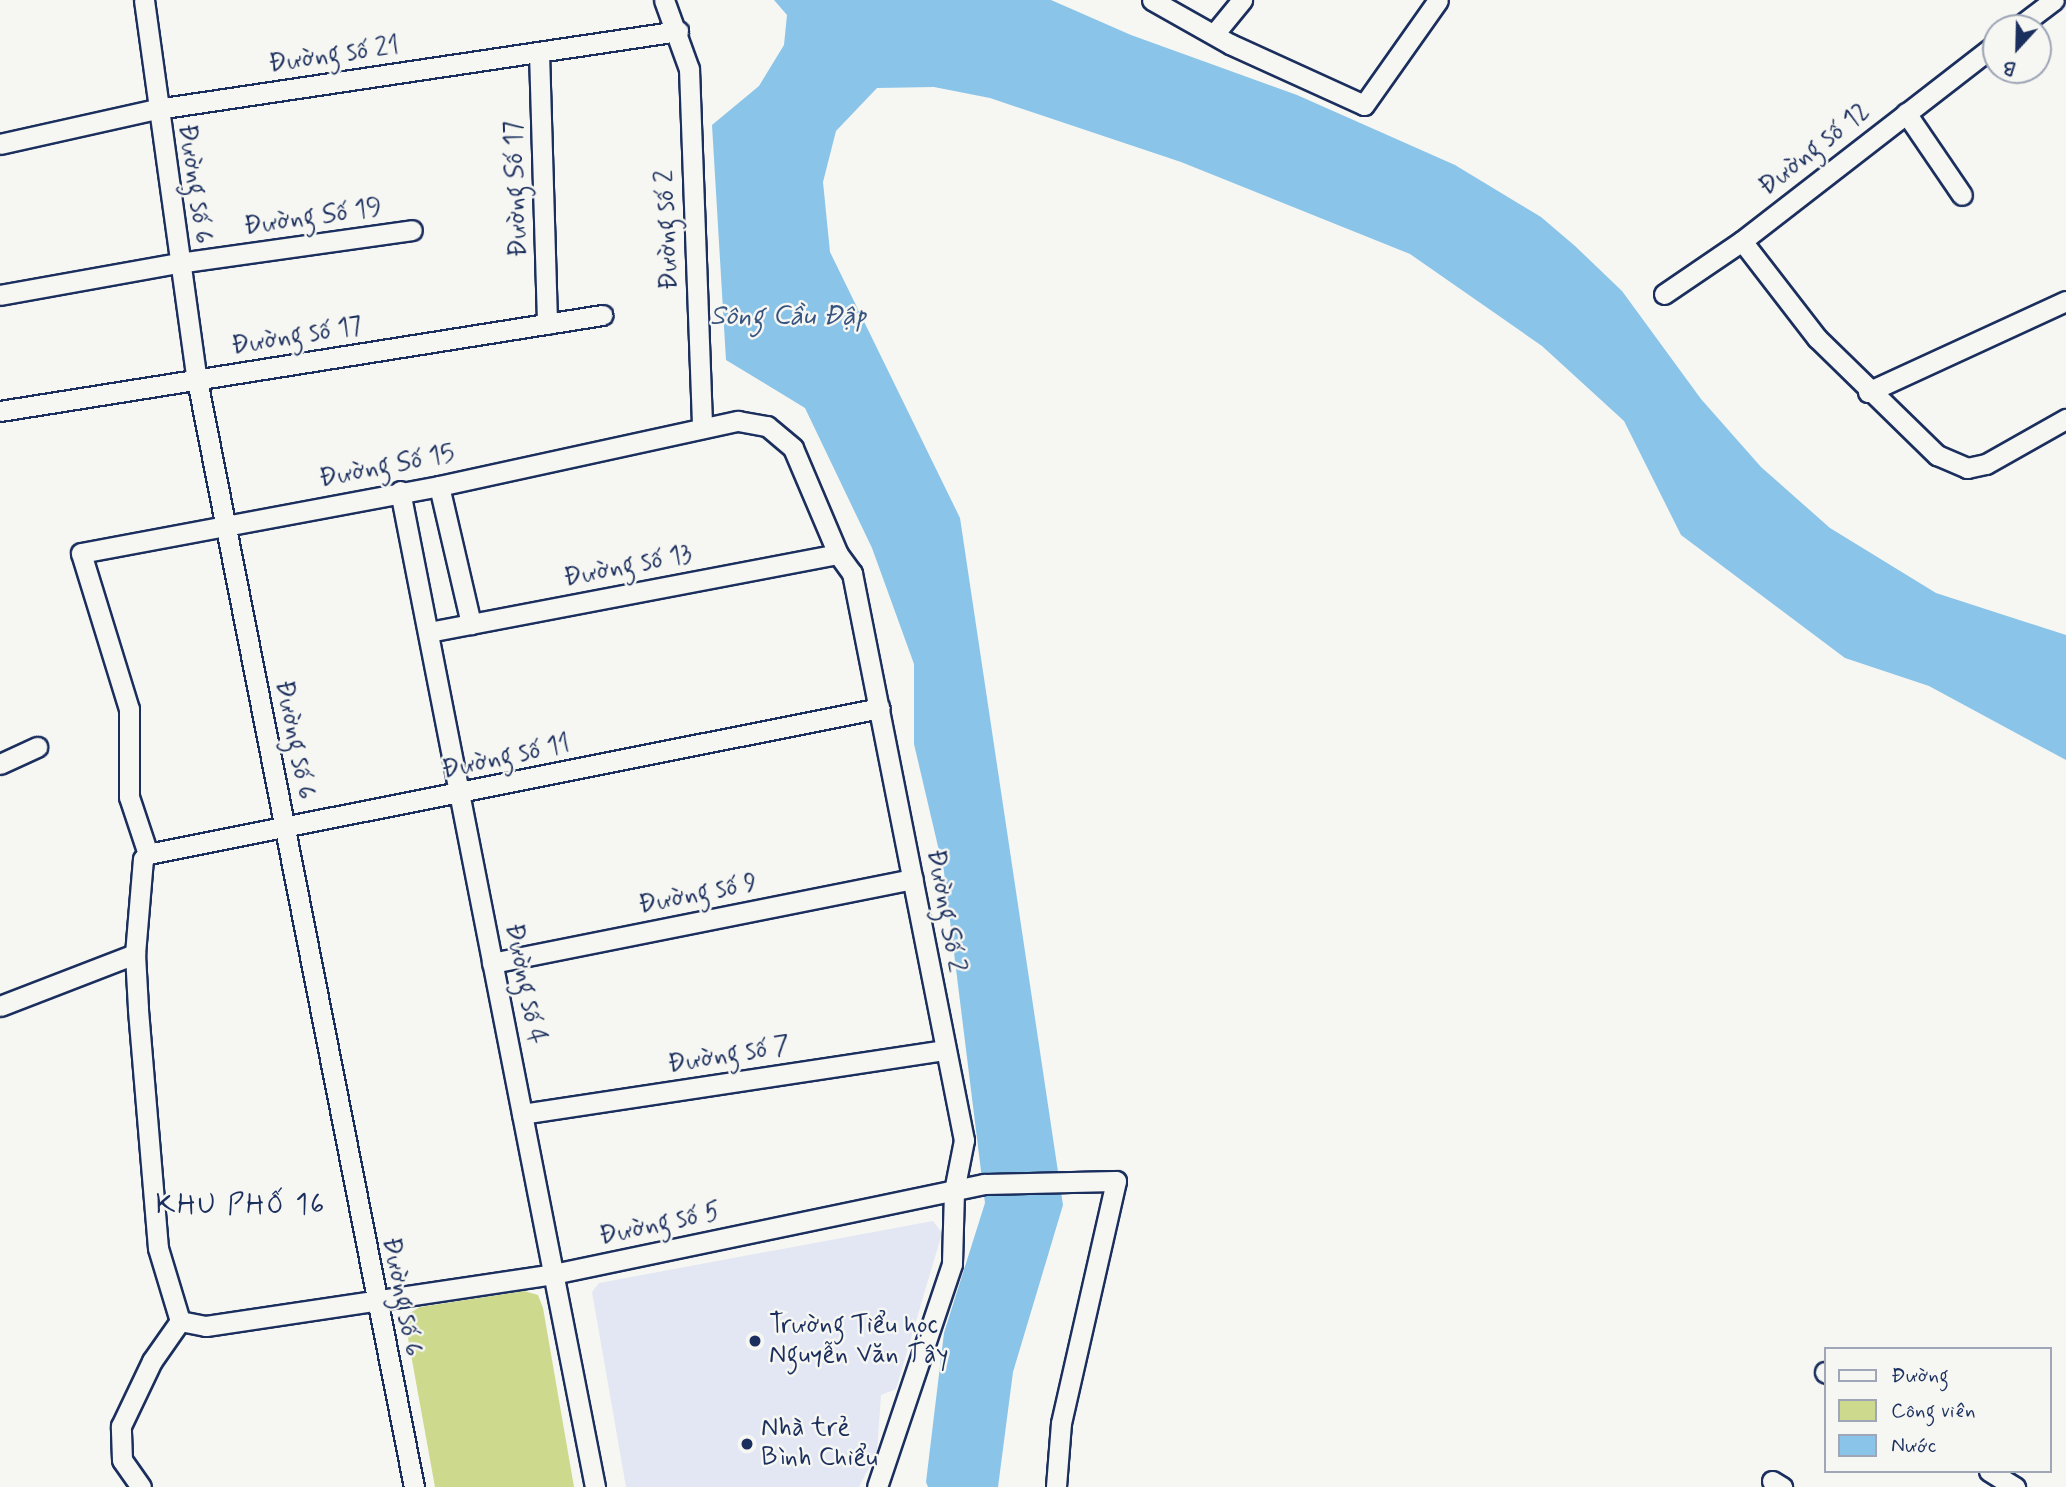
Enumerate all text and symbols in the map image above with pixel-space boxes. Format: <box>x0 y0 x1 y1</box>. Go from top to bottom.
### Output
north arrow <box>1982 14 2052 84</box>
street label: Đường số 21 <box>266 31 402 81</box>
text: B <box>1999 53 2020 81</box>
street label: Đường số 12 <box>1753 96 1877 204</box>
street label: Đường Số 17 <box>499 120 535 258</box>
street label: Đường số 6 <box>170 121 218 247</box>
street label: Đường số 2 <box>650 169 686 291</box>
street label: Đường Số 19 <box>242 193 384 243</box>
water label: Sông Cầu Đập <box>709 300 867 334</box>
street label: Đường số 17 <box>229 311 365 363</box>
street label: Đường Số 15 <box>317 439 457 495</box>
street label: Đường số 13 <box>561 539 695 595</box>
street label: Đường số 6 <box>267 677 321 803</box>
street label: Đường số 11 <box>438 729 574 787</box>
street label: Đường Số 2 <box>919 847 971 975</box>
street label: Đường số 9 <box>635 868 761 922</box>
street label: Đường số 4 <box>497 920 551 1048</box>
street label: Đường số 7 <box>665 1031 793 1081</box>
district label: KHU PHỐ 16 <box>159 1189 323 1223</box>
street label: Đường số 5 <box>596 1197 724 1253</box>
street label: Đường số 6 <box>374 1234 428 1360</box>
place label: Trường Tiểu học Nguyễn Văn Tây <box>769 1310 945 1372</box>
marker: Trường Tiểu học Nguyễn Văn Tây <box>747 1333 763 1349</box>
legend <box>1825 1347 2052 1473</box>
text: Đường <box>1891 1362 1949 1390</box>
text: Công viên <box>1891 1397 1976 1425</box>
place label: Nhà trẻ Bình Chiểu <box>761 1413 881 1474</box>
text: Nước <box>1891 1432 1936 1460</box>
marker: Nhà trẻ Bình Chiểu <box>739 1436 755 1452</box>

